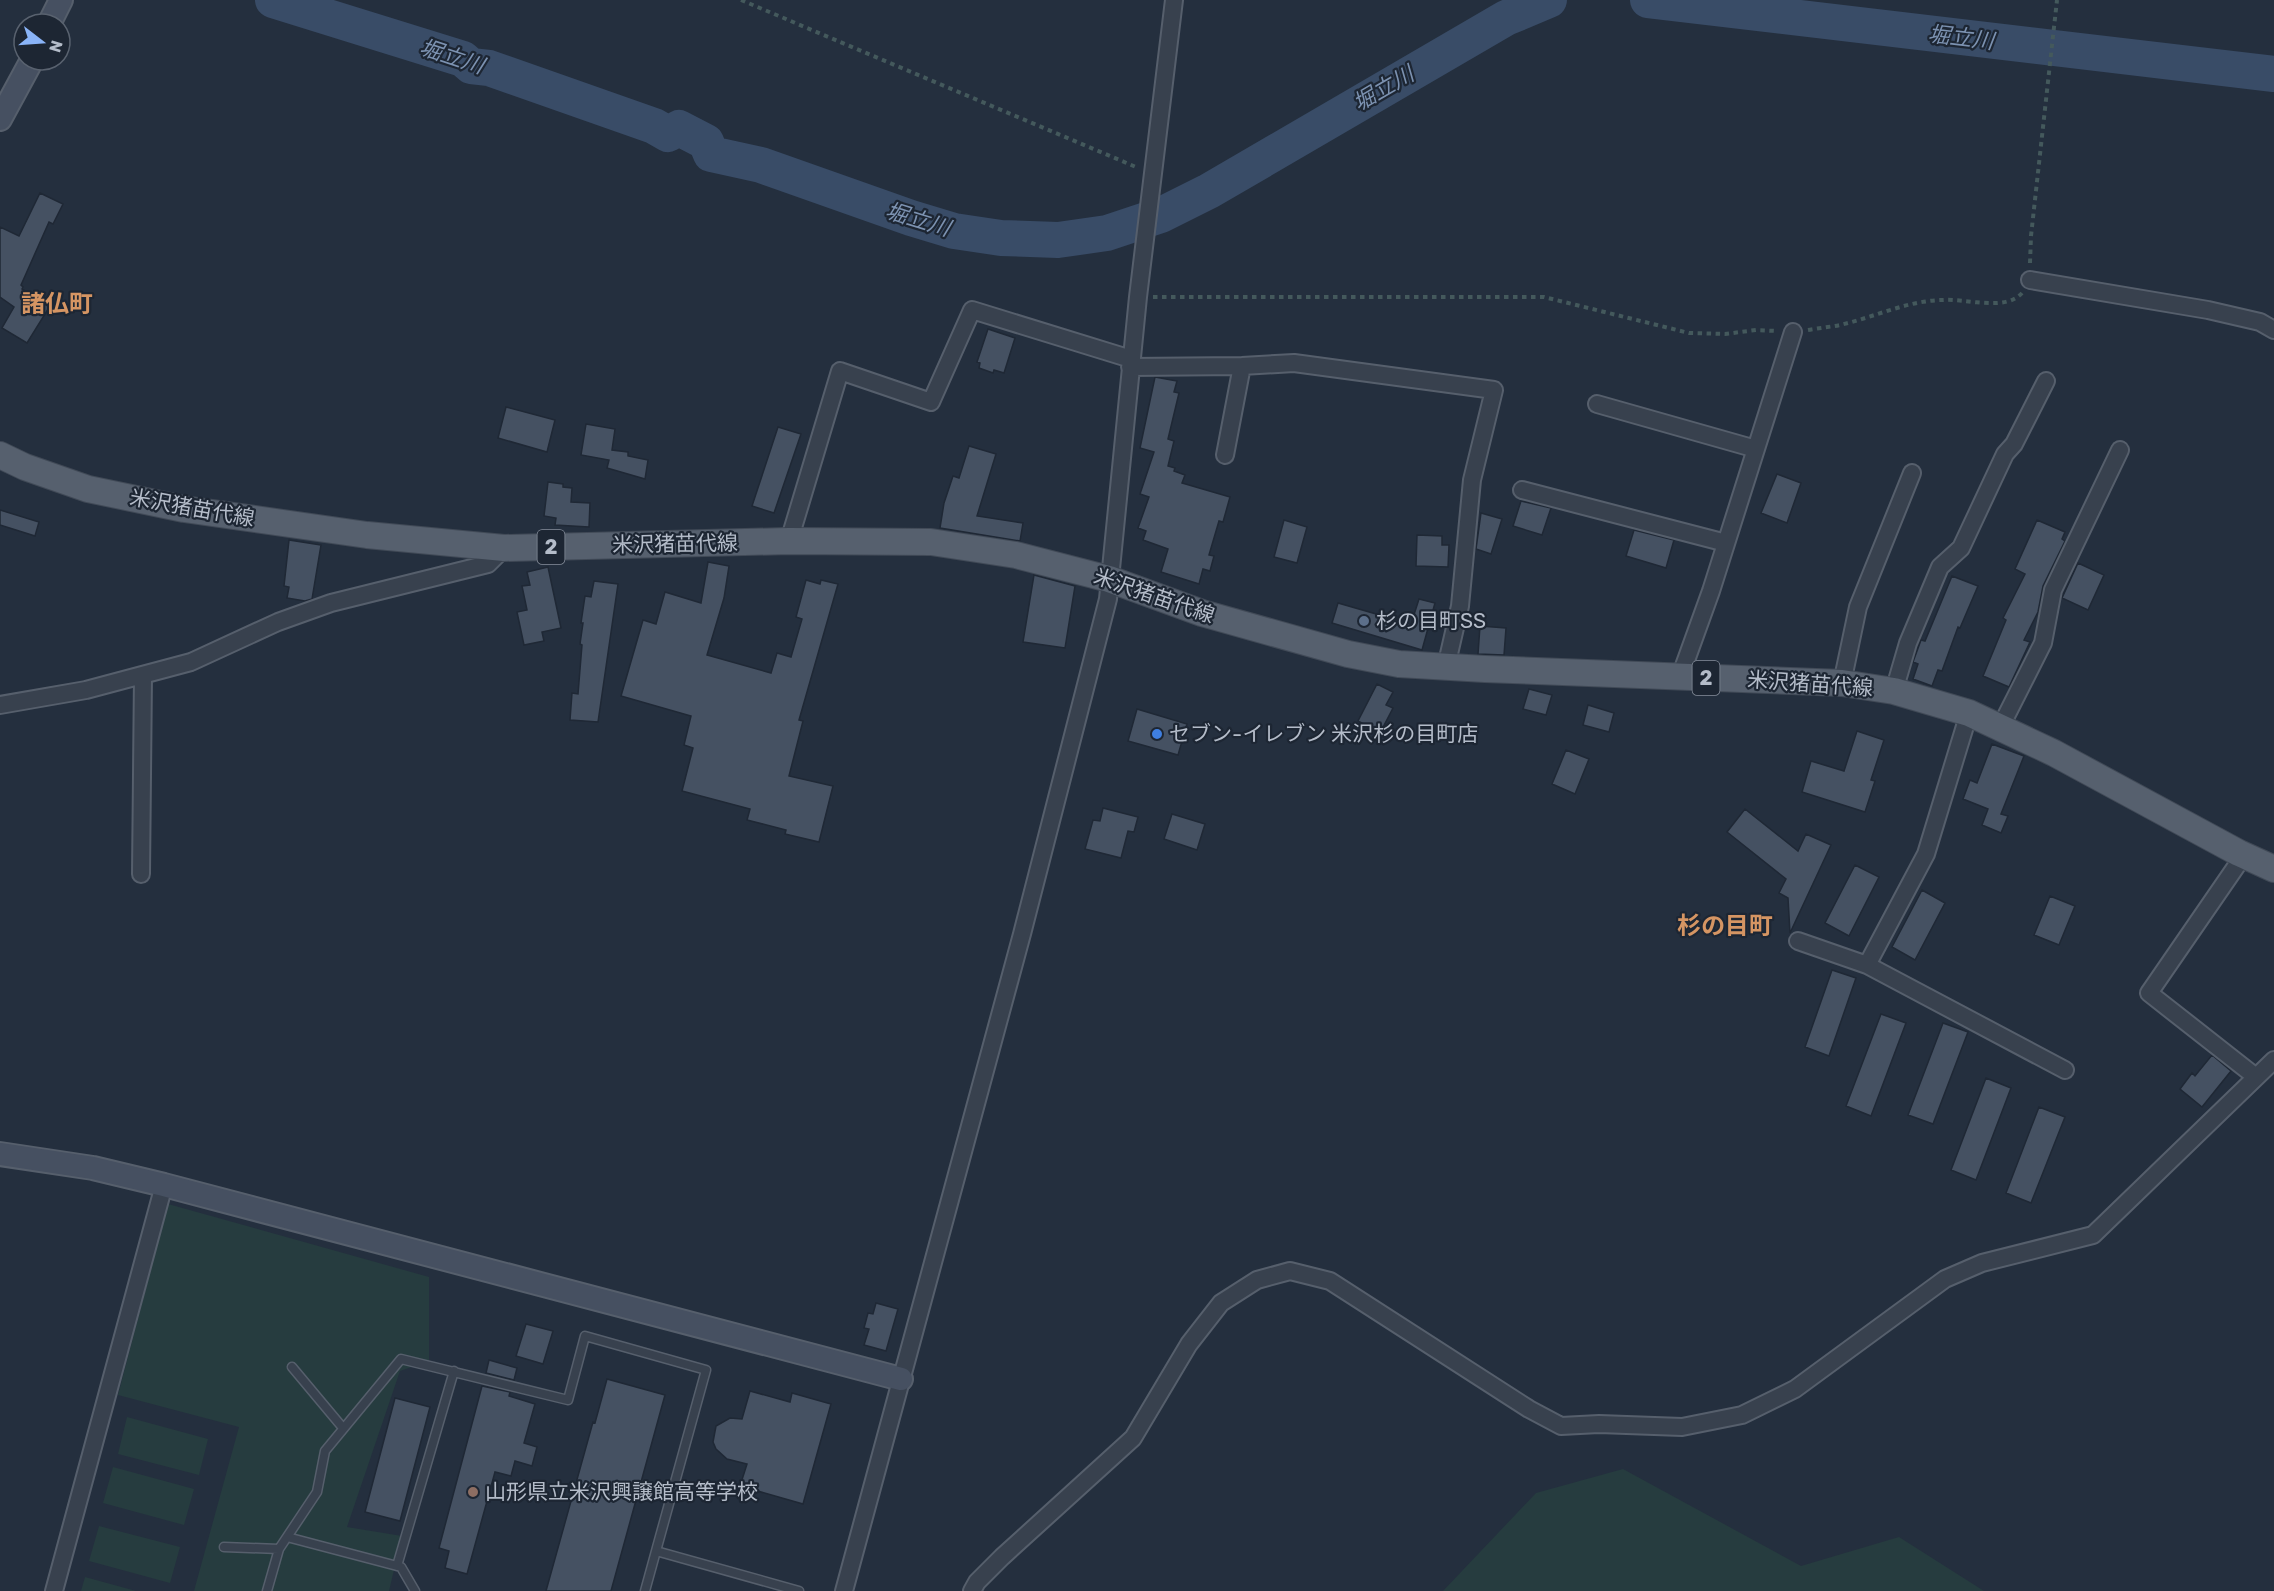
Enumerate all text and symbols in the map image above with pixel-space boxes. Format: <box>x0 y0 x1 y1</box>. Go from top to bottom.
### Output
north arrow <box>12 12 72 72</box>
water label: 堀立川 <box>1927 20 1997 55</box>
water label: 堀立川 <box>416 33 489 80</box>
text: N <box>45 38 67 55</box>
water label: 堀立川 <box>1348 59 1420 117</box>
water label: 堀立川 <box>882 197 955 243</box>
district label: 諸仏町 <box>21 290 93 318</box>
street label: 米沢猪苗代線 <box>128 484 256 531</box>
road number: 2 <box>538 530 564 564</box>
street label: 米沢猪苗代線 <box>612 530 738 557</box>
street label: 米沢猪苗代線 <box>1091 563 1218 628</box>
place label: 杉の目町SS <box>1376 608 1486 633</box>
marker: 杉の目町SS <box>1357 614 1371 628</box>
road number: 2 <box>1692 661 1720 695</box>
street label: 米沢猪苗代線 <box>1746 667 1874 700</box>
place label: セブン-イレブン 米沢杉の目町店 <box>1169 721 1478 746</box>
marker: セブン-イレブン 米沢杉の目町店 <box>1150 727 1164 741</box>
district label: 杉の目町 <box>1677 912 1773 940</box>
place label: 山形県立米沢興譲館高等学校 <box>485 1479 758 1504</box>
marker: 山形県立米沢興譲館高等学校 <box>466 1485 480 1499</box>

